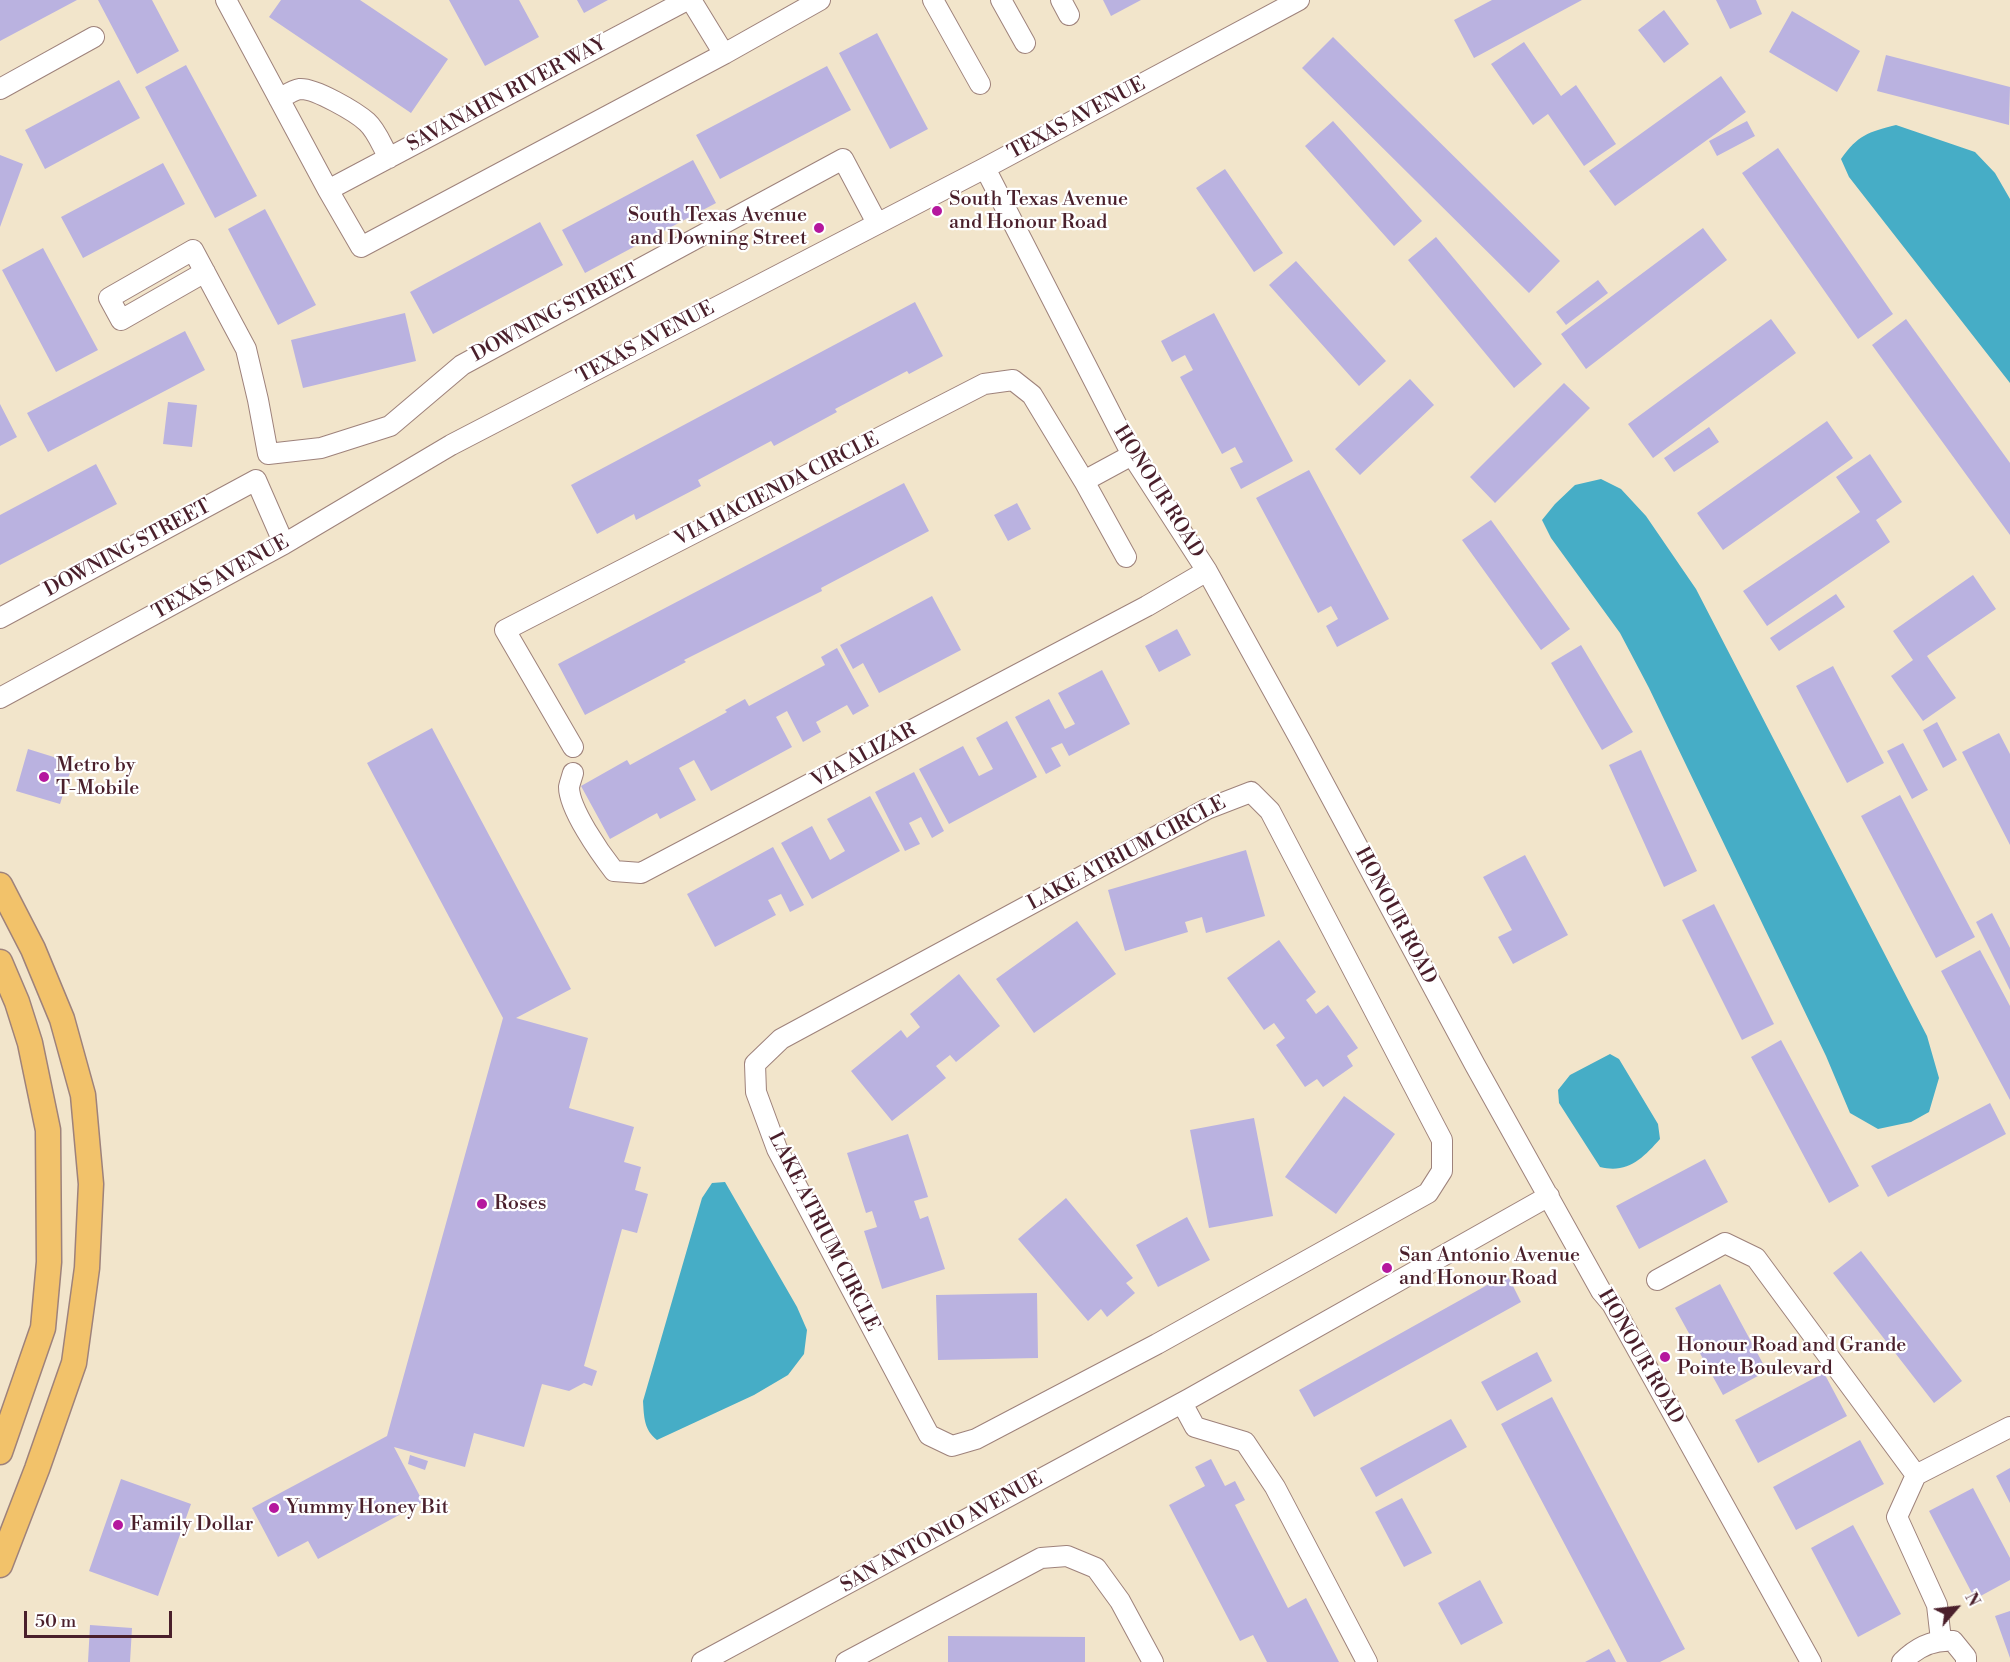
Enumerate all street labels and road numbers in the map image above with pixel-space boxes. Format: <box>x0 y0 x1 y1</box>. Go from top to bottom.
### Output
street label: SAVANAHN RIVER WAY <box>403 32 611 158</box>
street label: TEXAS AVENUE <box>1004 73 1150 165</box>
street label: DOWNING STREET <box>468 260 642 368</box>
street label: TEXAS AVENUE <box>573 297 719 389</box>
street label: HONOUR ROAD <box>1108 421 1208 563</box>
street label: VIA HACIENDA CIRCLE <box>671 428 883 552</box>
street label: DOWNING STREET <box>41 495 215 603</box>
street label: TEXAS AVENUE <box>149 531 293 625</box>
street label: VIA ALIZAR <box>808 718 920 794</box>
street label: LAKE ATRIUM CIRCLE <box>1024 792 1230 916</box>
street label: HONOUR ROAD <box>1349 843 1441 989</box>
street label: LAKE ATRIUM CIRCLE <box>762 1128 884 1336</box>
street label: HONOUR ROAD <box>1592 1285 1688 1429</box>
street label: SAN ANTONIO AVENUE <box>837 1467 1047 1599</box>

